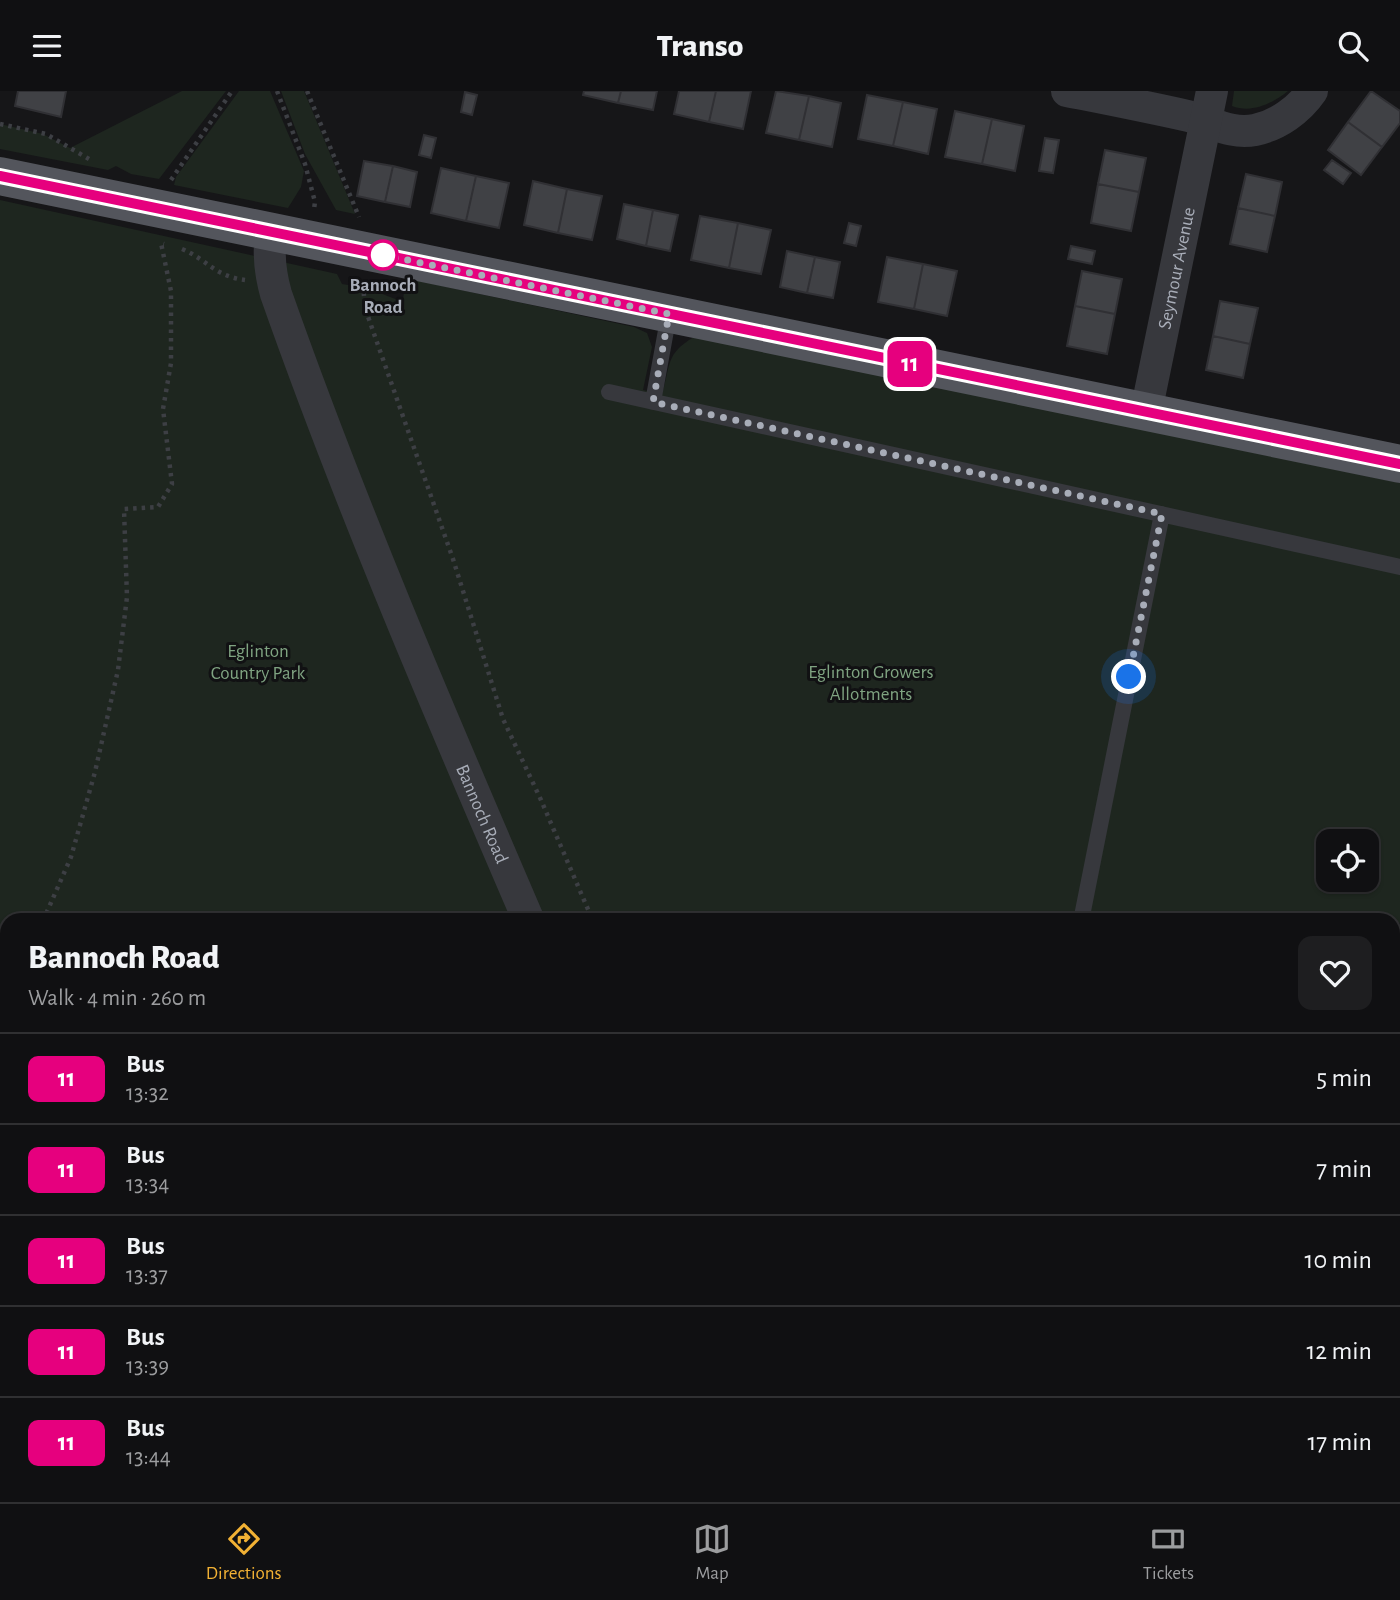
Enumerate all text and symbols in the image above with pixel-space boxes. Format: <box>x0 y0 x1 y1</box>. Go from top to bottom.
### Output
icon: menu <box>28 27 66 65</box>
icon: search <box>1334 27 1372 65</box>
text: Transo <box>657 30 743 62</box>
street label: Seymour Avenue <box>1155 206 1199 331</box>
marker: Bannoch Road <box>368 240 398 270</box>
place label: Bannoch Road <box>350 276 416 317</box>
line badge: 11 <box>878 341 942 387</box>
text: 11 <box>901 352 919 376</box>
park label: Eglinton Country Park <box>211 642 306 683</box>
your location <box>1111 659 1146 694</box>
park label: Eglinton Growers Allotments <box>808 663 934 704</box>
street label: Bannoch Road <box>452 762 511 867</box>
map controls <box>1316 829 1379 892</box>
button: locate <box>1316 829 1379 892</box>
button: heart <box>1298 936 1372 1010</box>
text: Bannoch Road <box>28 942 219 975</box>
text: Walk · 4 min · 260 m <box>28 987 206 1010</box>
text: Bus <box>126 1051 165 1077</box>
text: 5 min <box>1316 1065 1372 1091</box>
text: 11 <box>58 1067 75 1091</box>
text: 13:32 <box>126 1082 169 1105</box>
text: Bus <box>126 1142 165 1168</box>
text: 7 min <box>1316 1156 1372 1182</box>
text: 11 <box>58 1158 75 1182</box>
text: 13:34 <box>126 1173 169 1196</box>
text: Bus <box>126 1233 165 1259</box>
text: 10 min <box>1305 1247 1372 1273</box>
text: 11 <box>58 1249 75 1273</box>
text: 13:37 <box>126 1264 168 1287</box>
text: Bus <box>126 1324 165 1350</box>
text: 12 min <box>1306 1338 1372 1364</box>
text: 11 <box>58 1340 75 1364</box>
text: 13:39 <box>126 1355 169 1378</box>
text: Bus <box>126 1415 165 1441</box>
text: 17 min <box>1307 1429 1372 1455</box>
text: 11 <box>58 1431 75 1455</box>
text: 13:44 <box>126 1446 171 1469</box>
tab: Directions <box>206 1520 282 1585</box>
tab: Map <box>693 1520 731 1585</box>
tab: Tickets <box>1143 1520 1194 1585</box>

